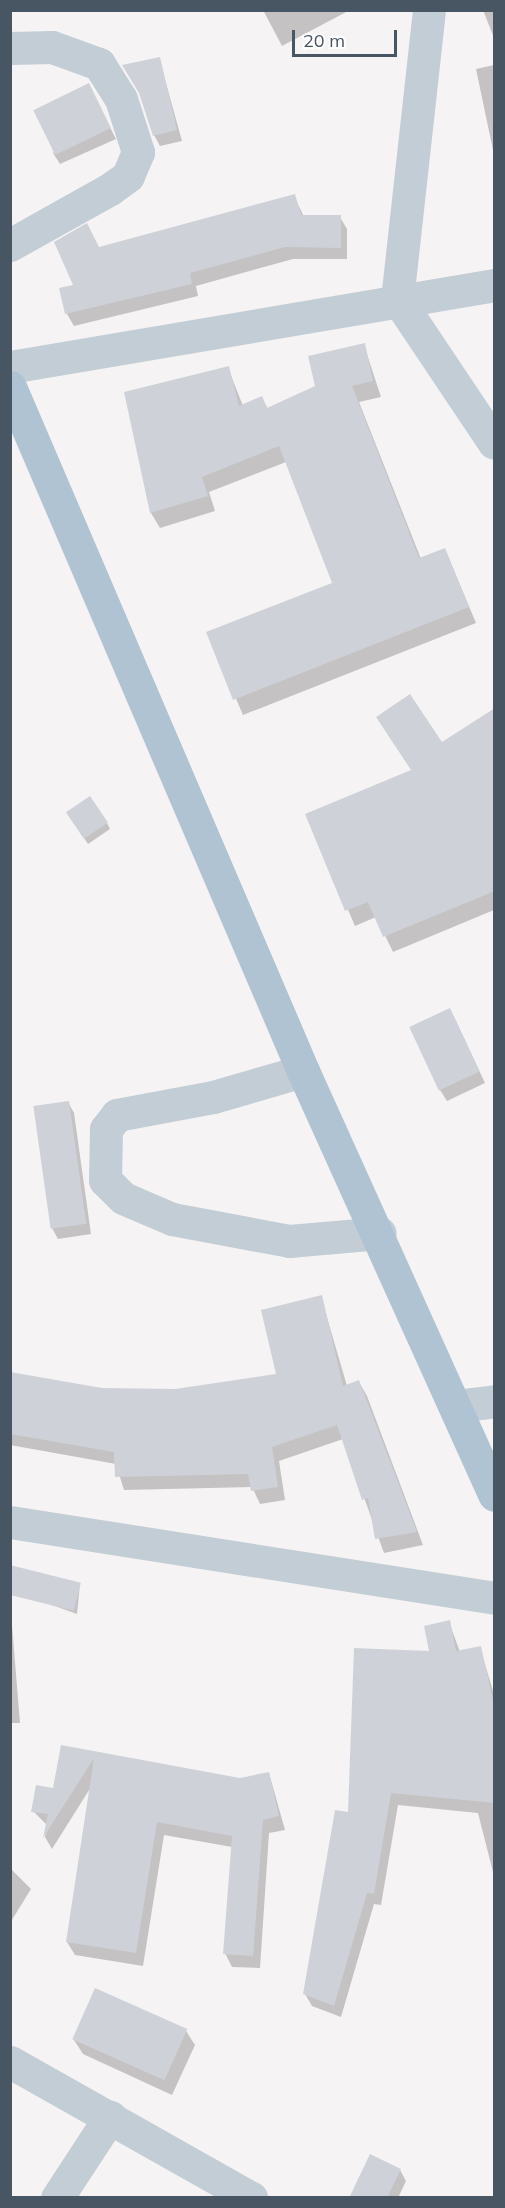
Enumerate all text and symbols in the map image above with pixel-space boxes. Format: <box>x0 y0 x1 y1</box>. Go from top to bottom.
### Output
scale bar <box>295 18 400 56</box>
text: 20 m <box>303 29 345 52</box>

